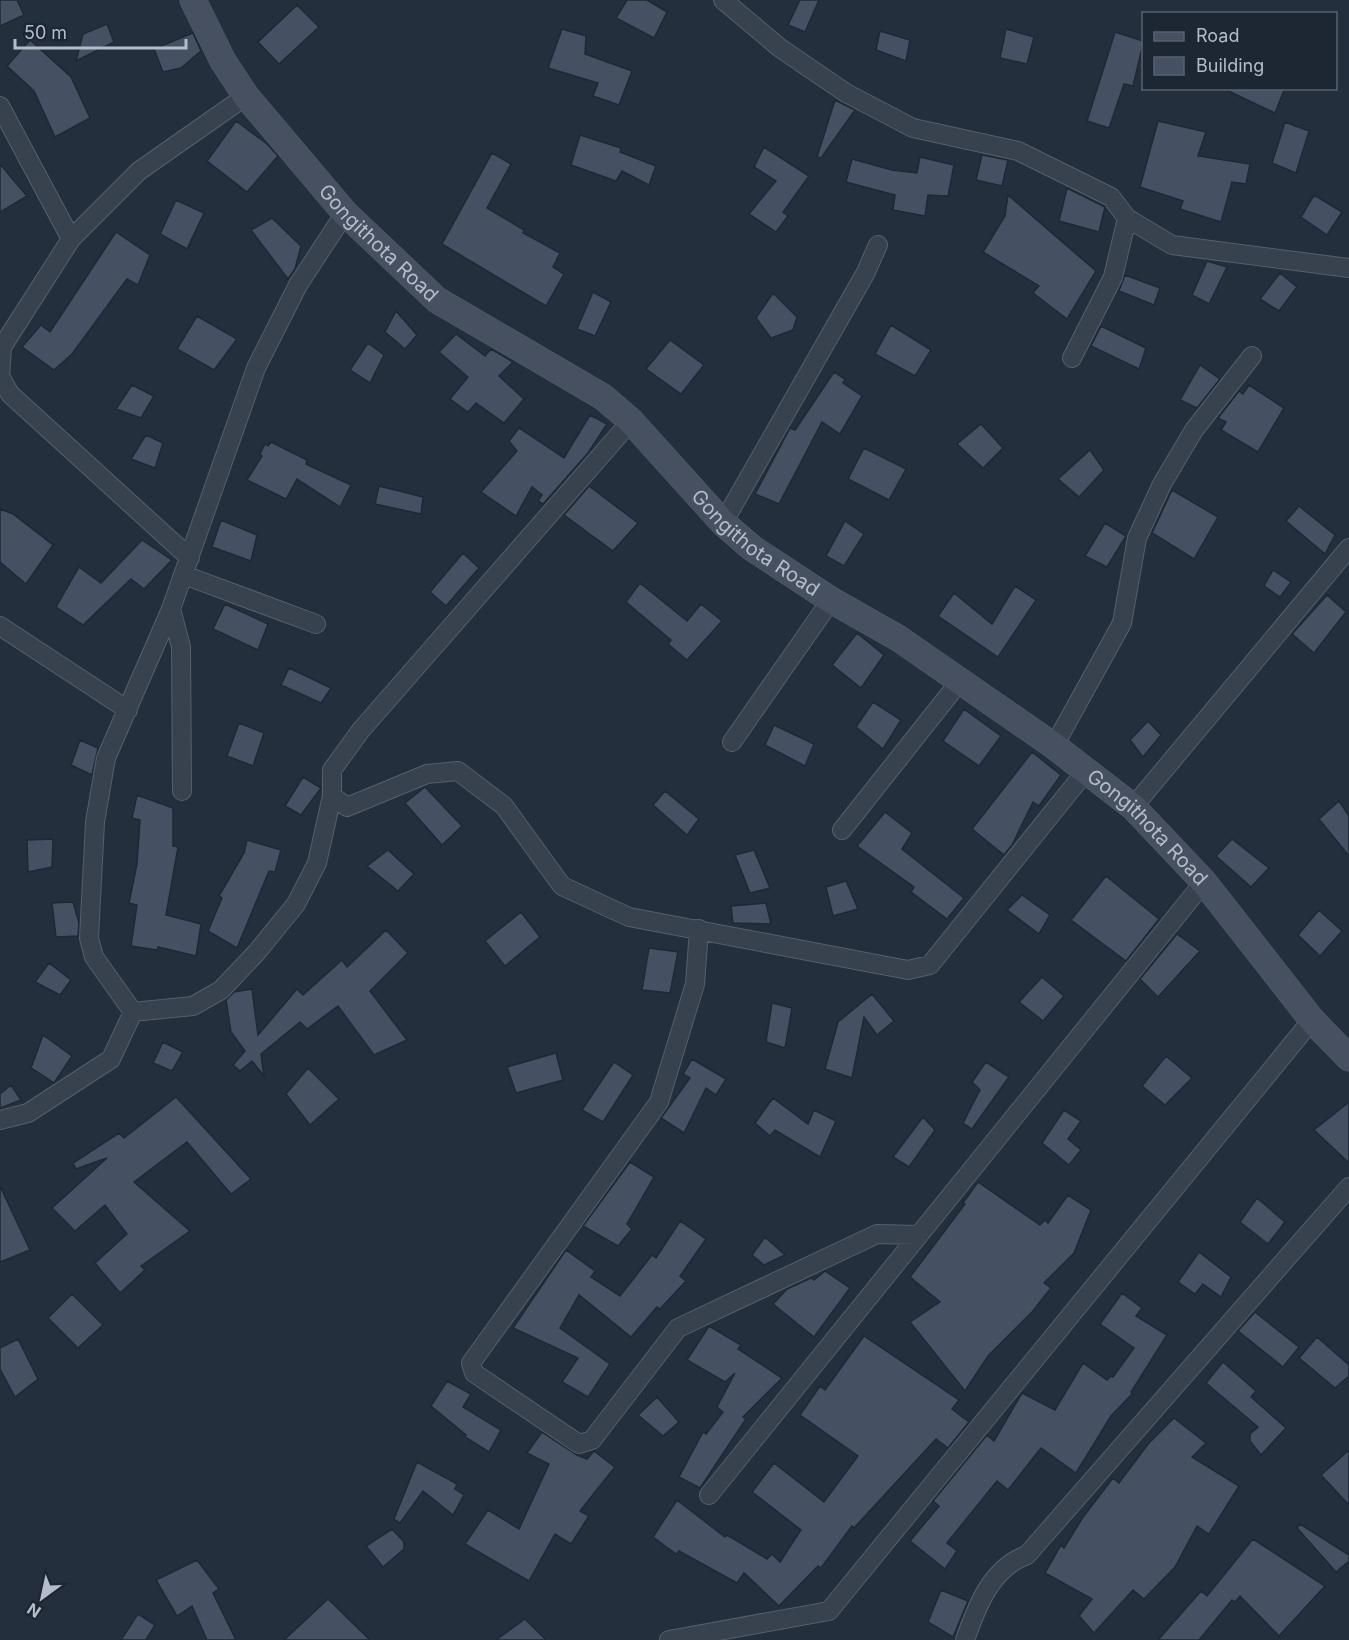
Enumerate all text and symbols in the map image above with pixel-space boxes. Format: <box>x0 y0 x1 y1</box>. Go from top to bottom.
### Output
scale bar <box>15 12 186 50</box>
legend <box>1142 12 1337 90</box>
text: 50 m <box>24 22 67 43</box>
text: Road <box>1196 25 1239 46</box>
text: Building <box>1196 55 1264 76</box>
street label: Gongithota Road <box>314 179 443 307</box>
street label: Gongithota Road <box>686 484 824 601</box>
street label: Gongithota Road <box>1082 764 1213 890</box>
north arrow <box>12 1568 72 1628</box>
text: N <box>23 1599 44 1622</box>

